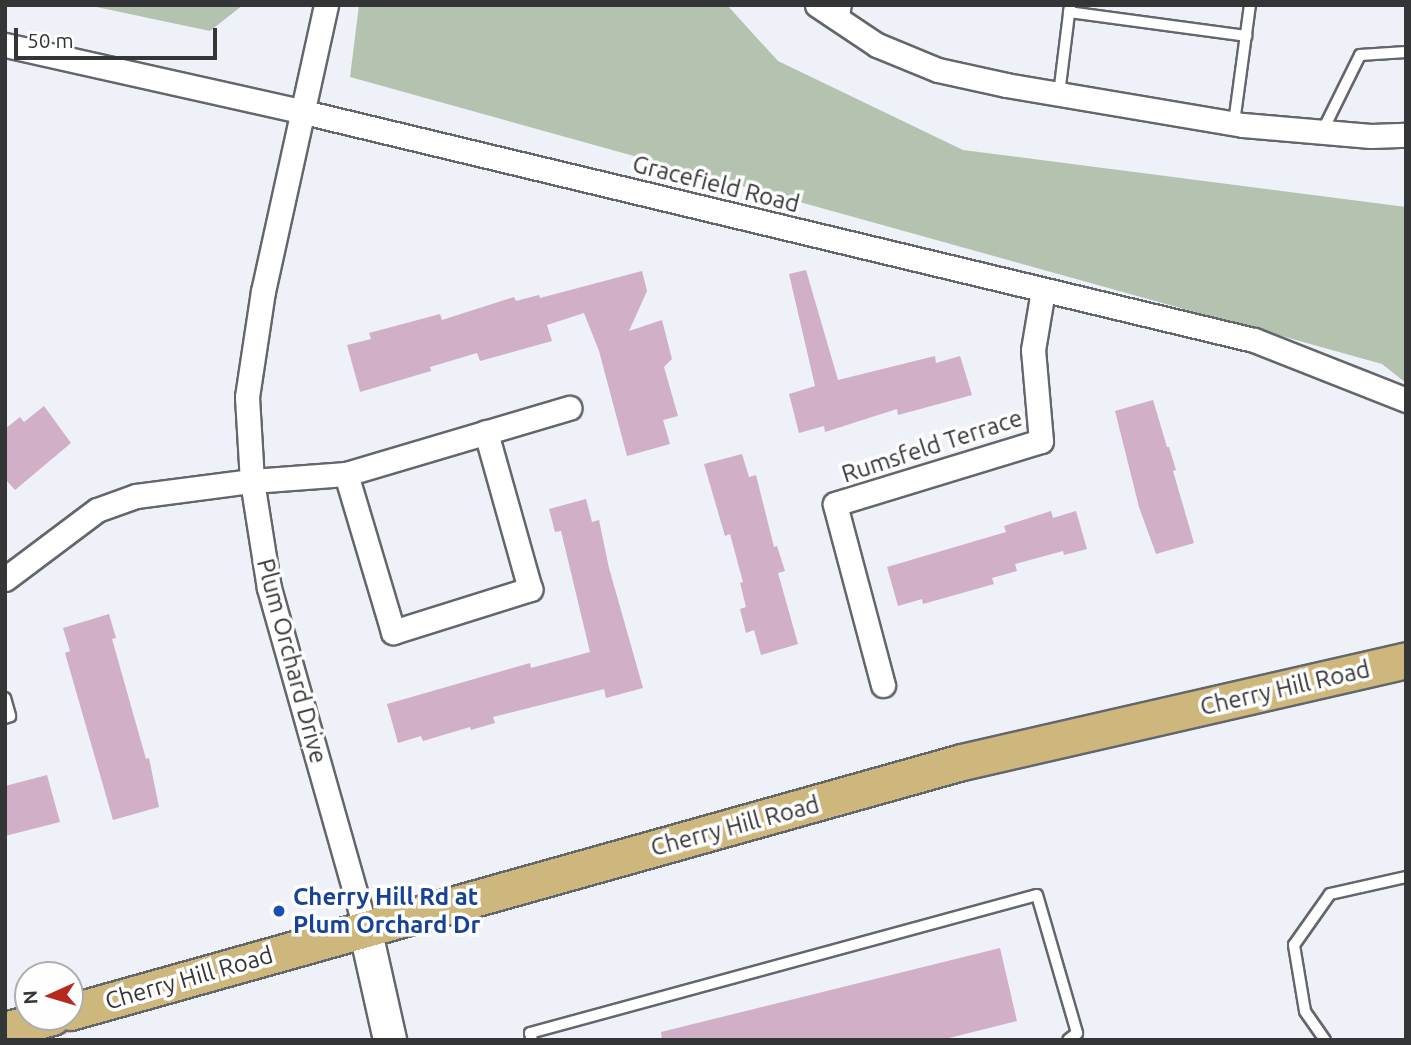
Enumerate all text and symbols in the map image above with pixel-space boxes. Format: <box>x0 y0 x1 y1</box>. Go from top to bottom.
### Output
scale bar <box>18 14 220 58</box>
text: 50 m <box>27 28 74 52</box>
street label: Gracefield Road <box>630 149 802 219</box>
street label: Rumsfeld Terrace <box>838 403 1026 489</box>
street label: Plum Orchard Drive <box>251 555 333 767</box>
street label: Cherry Hill Road <box>1197 654 1373 722</box>
street label: Cherry Hill Road <box>648 790 822 862</box>
place label: Cherry Hill Rd at Plum Orchard Dr <box>293 883 480 939</box>
marker: Cherry Hill Rd at Plum Orchard Dr <box>271 903 287 919</box>
street label: Cherry Hill Road <box>102 940 276 1016</box>
north arrow <box>14 961 84 1031</box>
text: N <box>19 989 42 1005</box>

